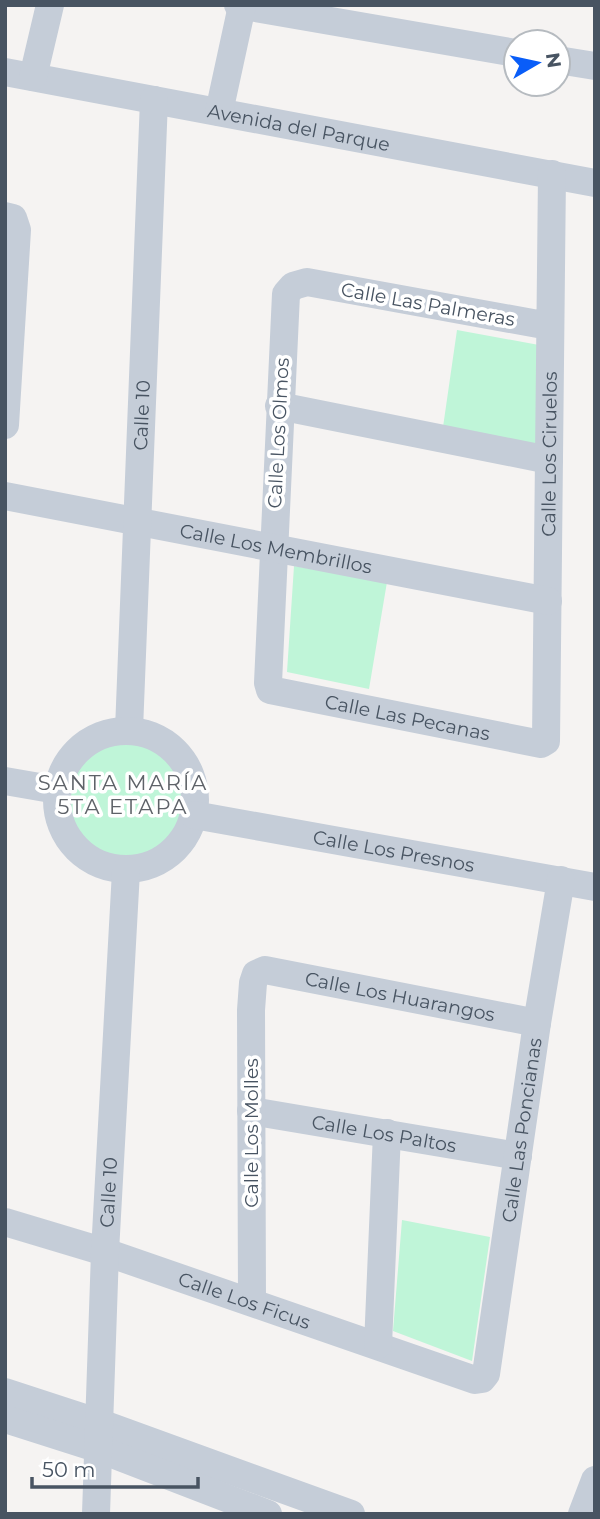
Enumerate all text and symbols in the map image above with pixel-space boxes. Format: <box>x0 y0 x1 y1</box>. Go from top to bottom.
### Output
north arrow <box>502 28 572 98</box>
text: N <box>541 51 566 70</box>
street label: Avenida del Parque <box>206 99 392 156</box>
street label: Calle Las Palmeras <box>339 278 517 331</box>
street label: Calle Los Olmos <box>263 357 294 509</box>
street label: Calle Los Ciruelos <box>537 371 562 537</box>
street label: Calle 10 <box>129 379 155 451</box>
street label: Calle Los Membrillos <box>178 519 374 579</box>
street label: Calle Las Pecanas <box>323 690 492 746</box>
district label: SANTA MARÍA 5TA ETAPA <box>38 770 208 819</box>
street label: Calle Los Presnos <box>311 826 476 877</box>
street label: Calle Los Huarangos <box>303 967 497 1027</box>
street label: Calle Las Poncianas <box>497 1036 547 1224</box>
street label: Calle Los Molles <box>240 1058 263 1208</box>
street label: Calle Los Paltos <box>310 1110 458 1157</box>
street label: Calle 10 <box>95 1156 122 1228</box>
street label: Calle Los Ficus <box>175 1267 313 1334</box>
scale bar <box>32 1446 198 1490</box>
text: 50 m <box>42 1457 96 1482</box>

